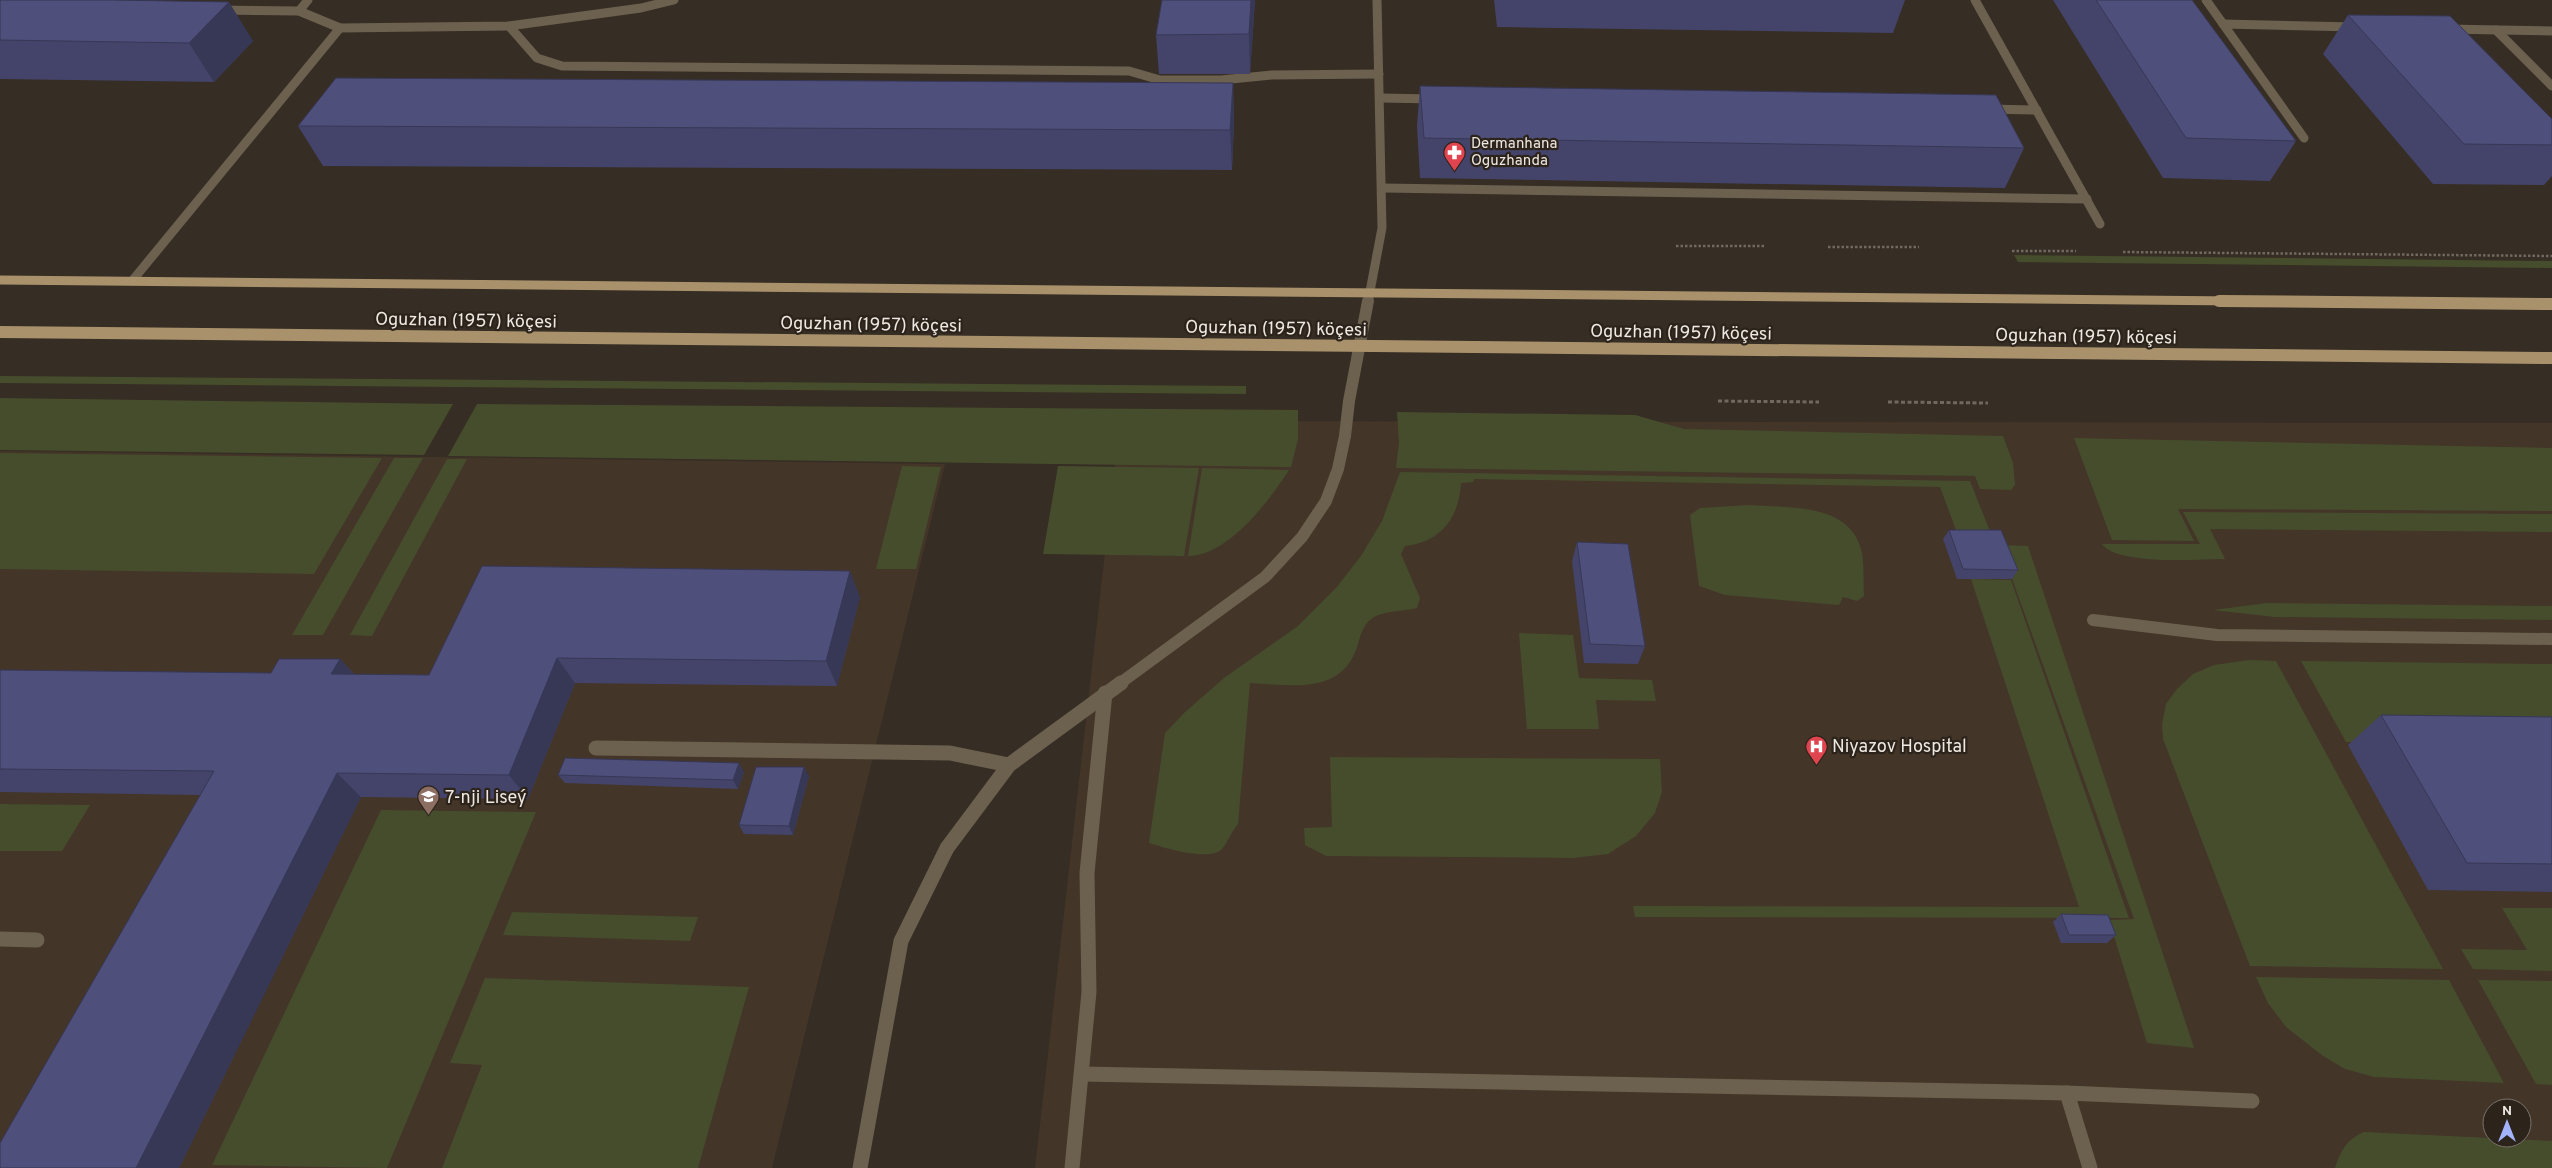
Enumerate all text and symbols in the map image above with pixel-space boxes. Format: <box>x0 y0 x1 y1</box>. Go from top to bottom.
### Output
place label: Dermanhana Oguzhanda <box>1471 135 1557 171</box>
pharmacy icon: Dermanhana Oguzhanda <box>1443 140 1467 171</box>
street label: Oguzhan (1957) köçesi <box>375 308 557 335</box>
street label: Oguzhan (1957) köçesi <box>780 312 962 339</box>
street label: Oguzhan (1957) köçesi <box>1185 316 1367 343</box>
street label: Oguzhan (1957) köçesi <box>1590 320 1772 347</box>
street label: Oguzhan (1957) köçesi <box>1995 324 2177 351</box>
hospital icon: Niyazov Hospital <box>1804 734 1828 765</box>
place label: Niyazov Hospital <box>1832 736 1967 759</box>
school or university icon: 7-nji Liseý <box>417 785 441 816</box>
place label: 7-nji Liseý <box>445 787 527 810</box>
north arrow <box>2482 1098 2532 1148</box>
text: N <box>2502 1103 2512 1120</box>

